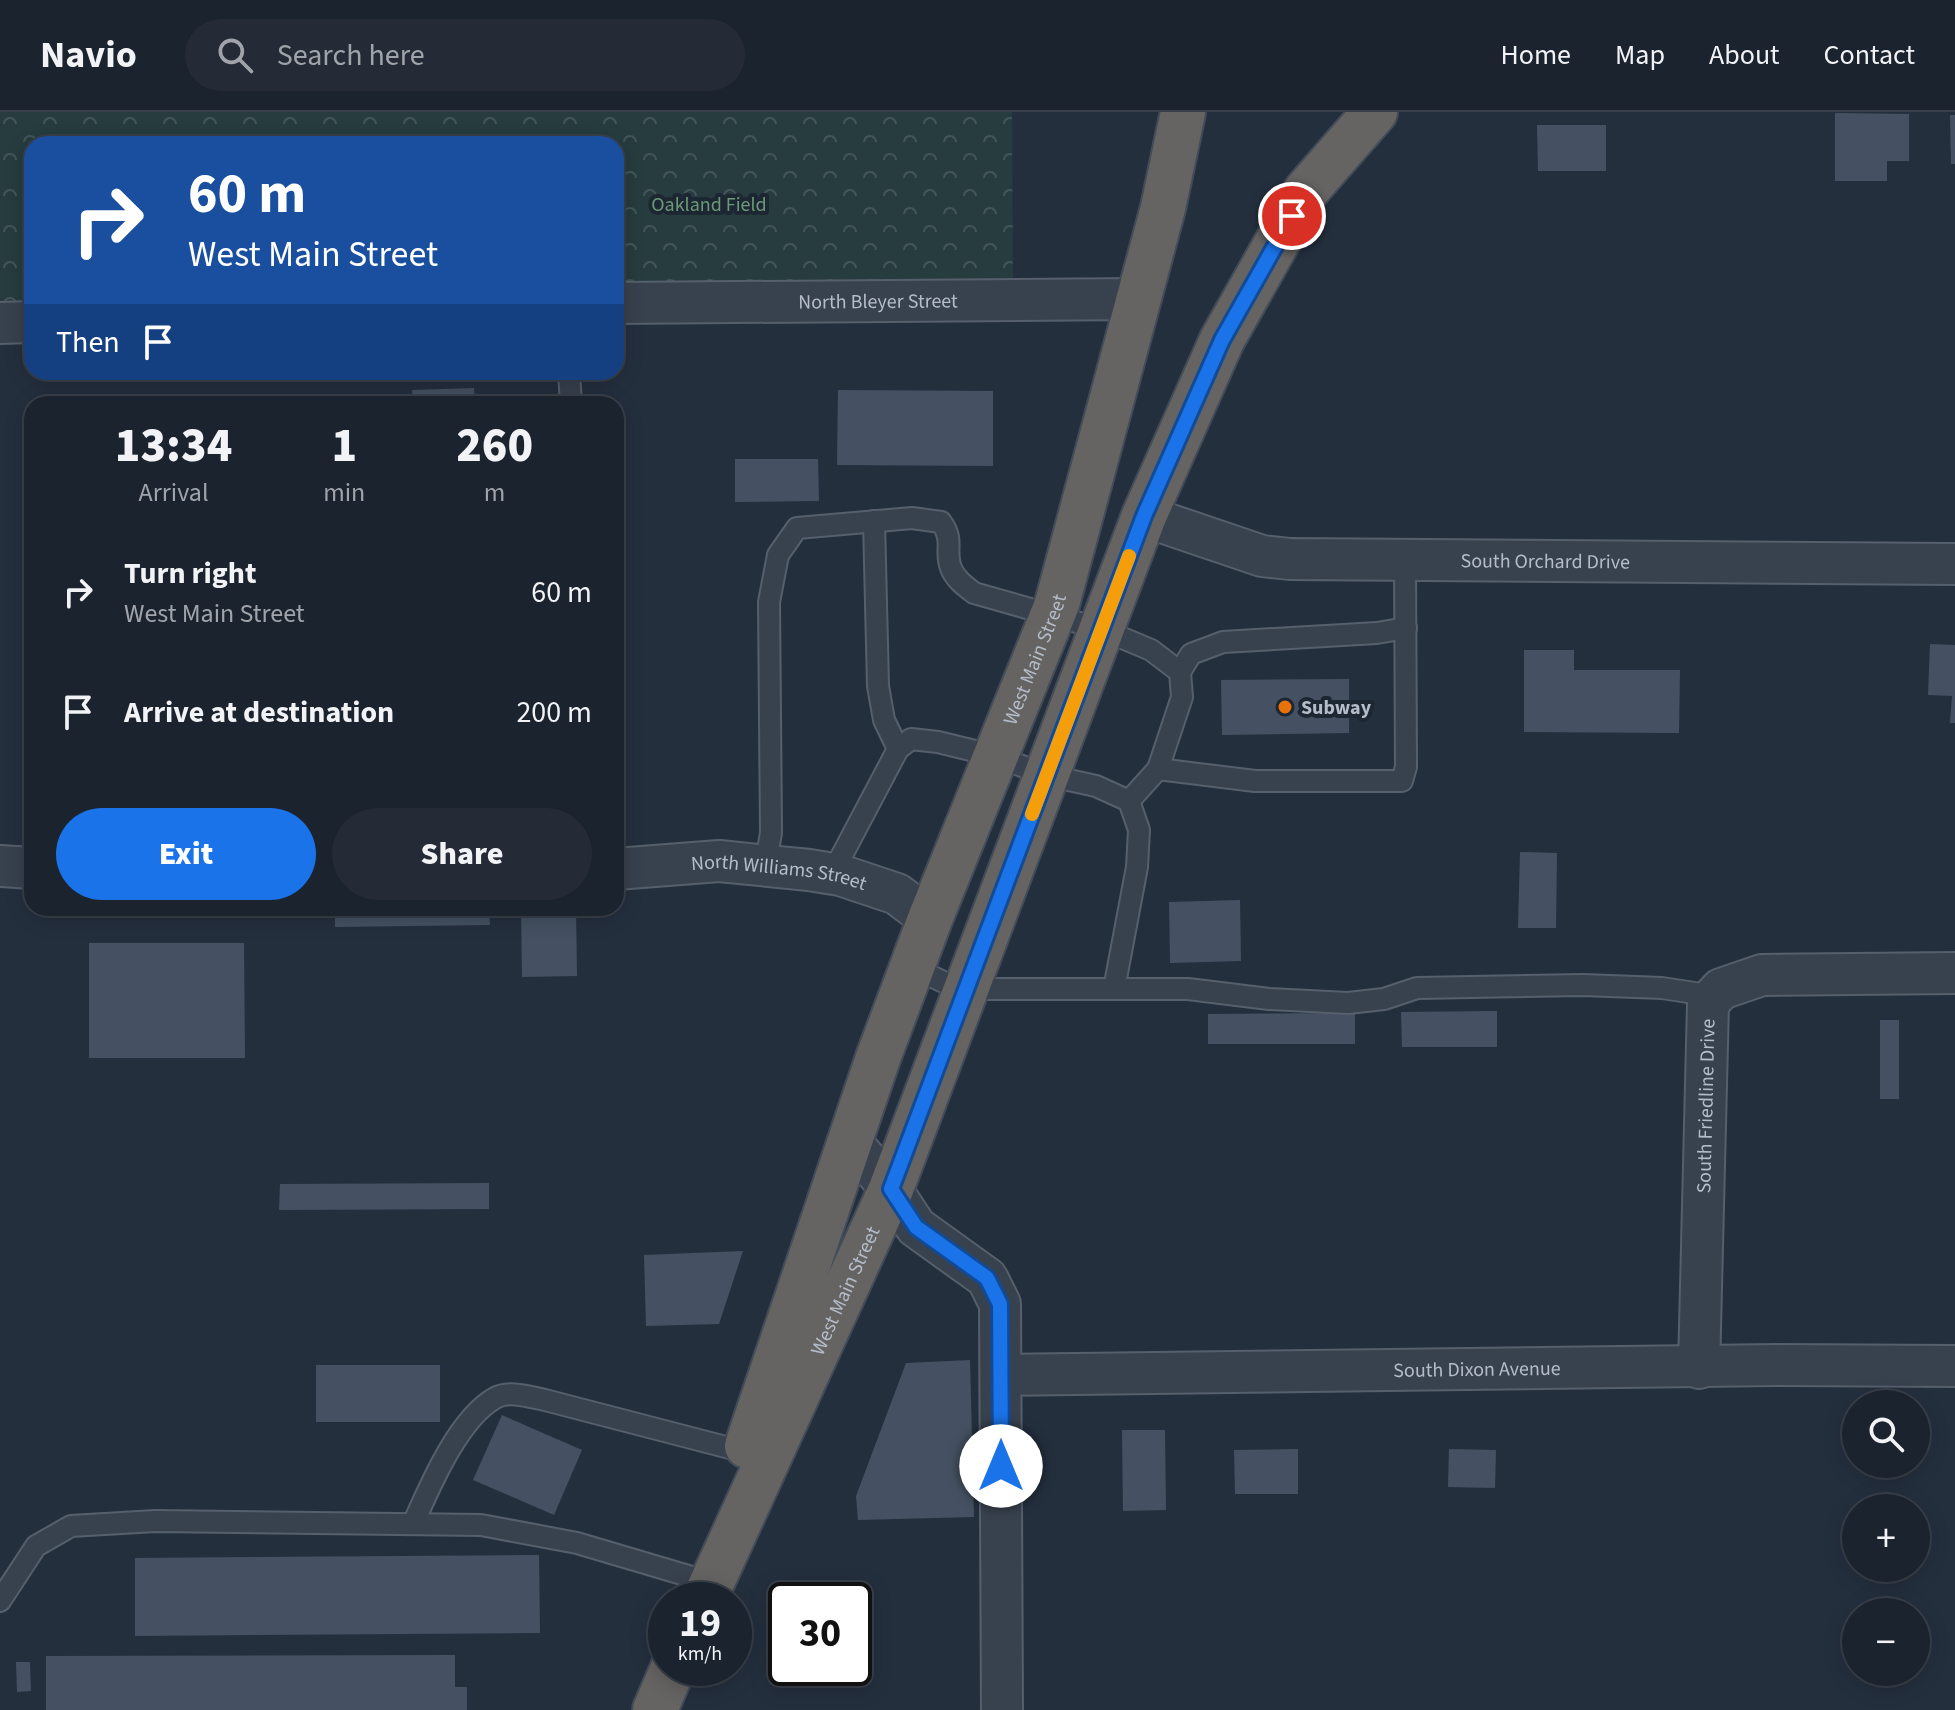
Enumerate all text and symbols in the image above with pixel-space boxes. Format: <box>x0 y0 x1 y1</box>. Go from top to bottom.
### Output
search box <box>185 19 745 91</box>
text: Navio <box>40 28 137 82</box>
icon: search <box>213 33 257 77</box>
text: Search here <box>277 34 425 77</box>
text: Home <box>1500 35 1571 75</box>
text: Map <box>1615 35 1665 75</box>
text: About <box>1709 35 1780 75</box>
text: Contact <box>1824 35 1915 75</box>
text: 60 m <box>188 155 306 234</box>
icon: right <box>56 168 160 272</box>
pin <box>1258 182 1326 250</box>
park label: Oakland Field <box>651 191 767 219</box>
icon: arrive <box>1270 194 1314 238</box>
text: West Main Street <box>188 229 438 280</box>
street label: North Bleyer Street <box>798 287 958 317</box>
icon: arrive <box>136 320 180 364</box>
text: Then <box>56 321 120 364</box>
text: 13:34 <box>115 412 232 480</box>
text: 1 <box>331 412 357 480</box>
text: 260 <box>456 412 533 480</box>
text: Arrival <box>139 474 209 511</box>
text: min <box>323 474 365 511</box>
text: m <box>484 474 505 511</box>
street label: South Orchard Drive <box>1460 547 1630 577</box>
text: Turn right <box>124 552 256 595</box>
icon: right <box>56 570 100 614</box>
text: 60 m <box>531 571 592 614</box>
street label: West Main Street <box>997 591 1074 729</box>
text: West Main Street <box>124 595 305 632</box>
icon: arrive <box>56 690 100 734</box>
text: Arrive at destination <box>124 691 394 734</box>
text: 200 m <box>516 691 592 734</box>
place label: Subway <box>1301 694 1372 722</box>
marker: Subway <box>1276 698 1294 716</box>
button: Exit <box>56 808 316 900</box>
button: Share <box>332 808 592 900</box>
street label: North Williams Street <box>690 848 870 898</box>
street label: South Friedline Drive <box>1690 1018 1723 1194</box>
street label: West Main Street <box>804 1222 887 1360</box>
street label: South Dixon Avenue <box>1393 1355 1561 1385</box>
map controls <box>1842 1390 1930 1686</box>
button: search <box>1842 1390 1930 1478</box>
position arrow <box>959 1424 1043 1508</box>
button: + <box>1842 1494 1930 1582</box>
speed limit sign: 30 <box>768 1582 872 1686</box>
text: 19 <box>679 1595 721 1652</box>
button: − <box>1842 1598 1930 1686</box>
text: km/h <box>678 1640 722 1668</box>

